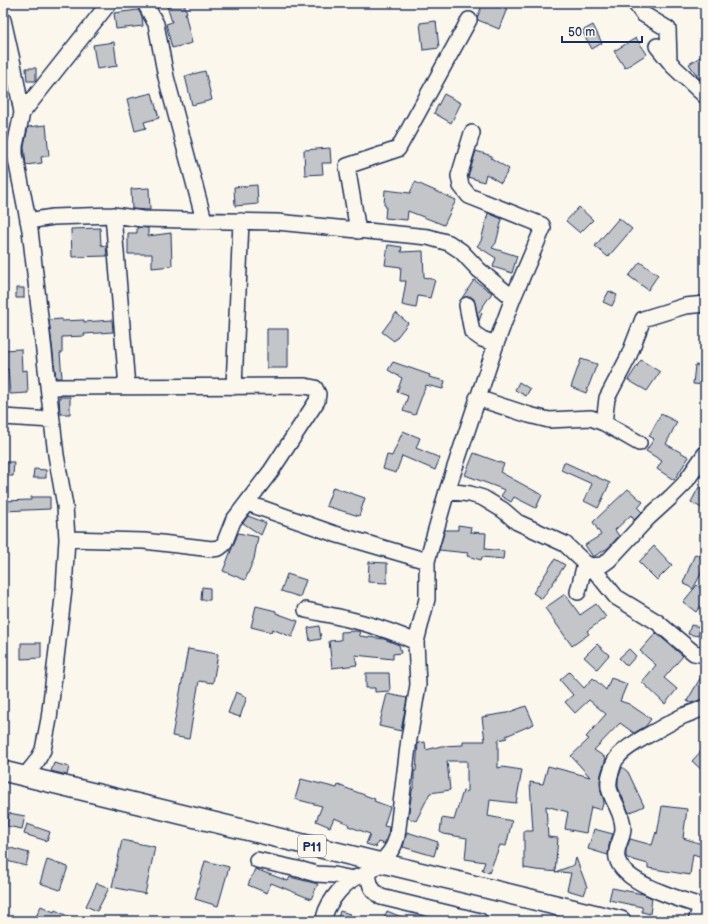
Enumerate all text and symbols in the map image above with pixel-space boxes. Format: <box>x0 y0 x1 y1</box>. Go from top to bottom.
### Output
scale bar <box>562 18 642 44</box>
text: 50 m <box>568 25 595 40</box>
road number: P11 <box>298 835 326 857</box>

